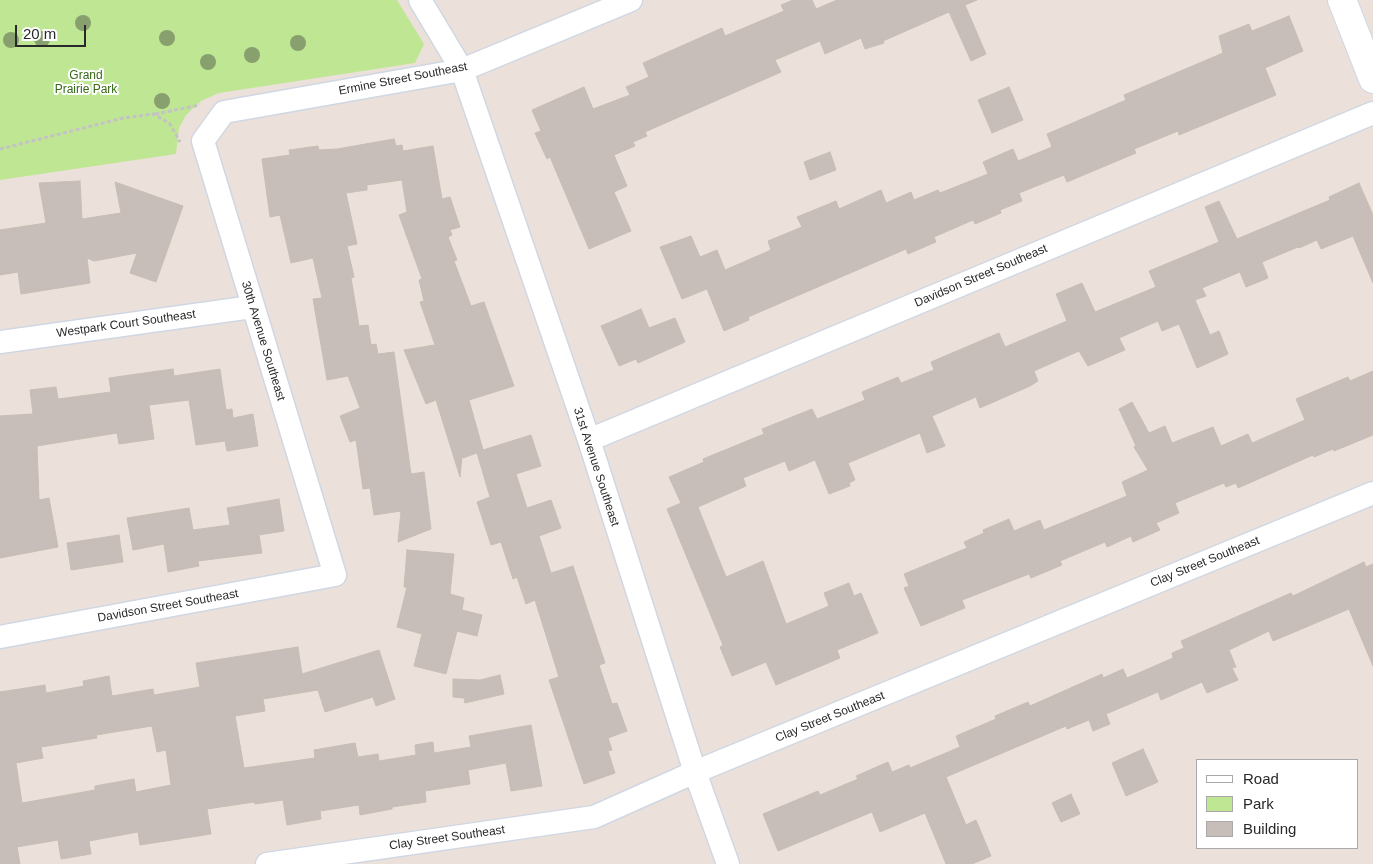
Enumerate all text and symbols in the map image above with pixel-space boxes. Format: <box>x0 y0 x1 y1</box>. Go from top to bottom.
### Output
scale bar <box>18 15 89 47</box>
text: 20 m <box>23 25 56 42</box>
street label: Ermine Street Southeast <box>337 59 469 99</box>
park label: Grand Prairie Park <box>55 69 117 97</box>
street label: Davidson Street Southeast <box>912 241 1050 311</box>
street label: 30th Avenue Southeast <box>238 279 288 403</box>
street label: Westpark Court Southeast <box>55 307 197 341</box>
street label: 31st Avenue Southeast <box>570 406 622 528</box>
street label: Clay Street Southeast <box>1148 533 1262 591</box>
street label: Davidson Street Southeast <box>96 587 240 625</box>
street label: Clay Street Southeast <box>773 688 887 746</box>
legend <box>1196 759 1358 849</box>
text: Road <box>1243 770 1279 787</box>
text: Park <box>1243 795 1274 812</box>
text: Building <box>1243 820 1296 837</box>
street label: Clay Street Southeast <box>388 823 506 853</box>

